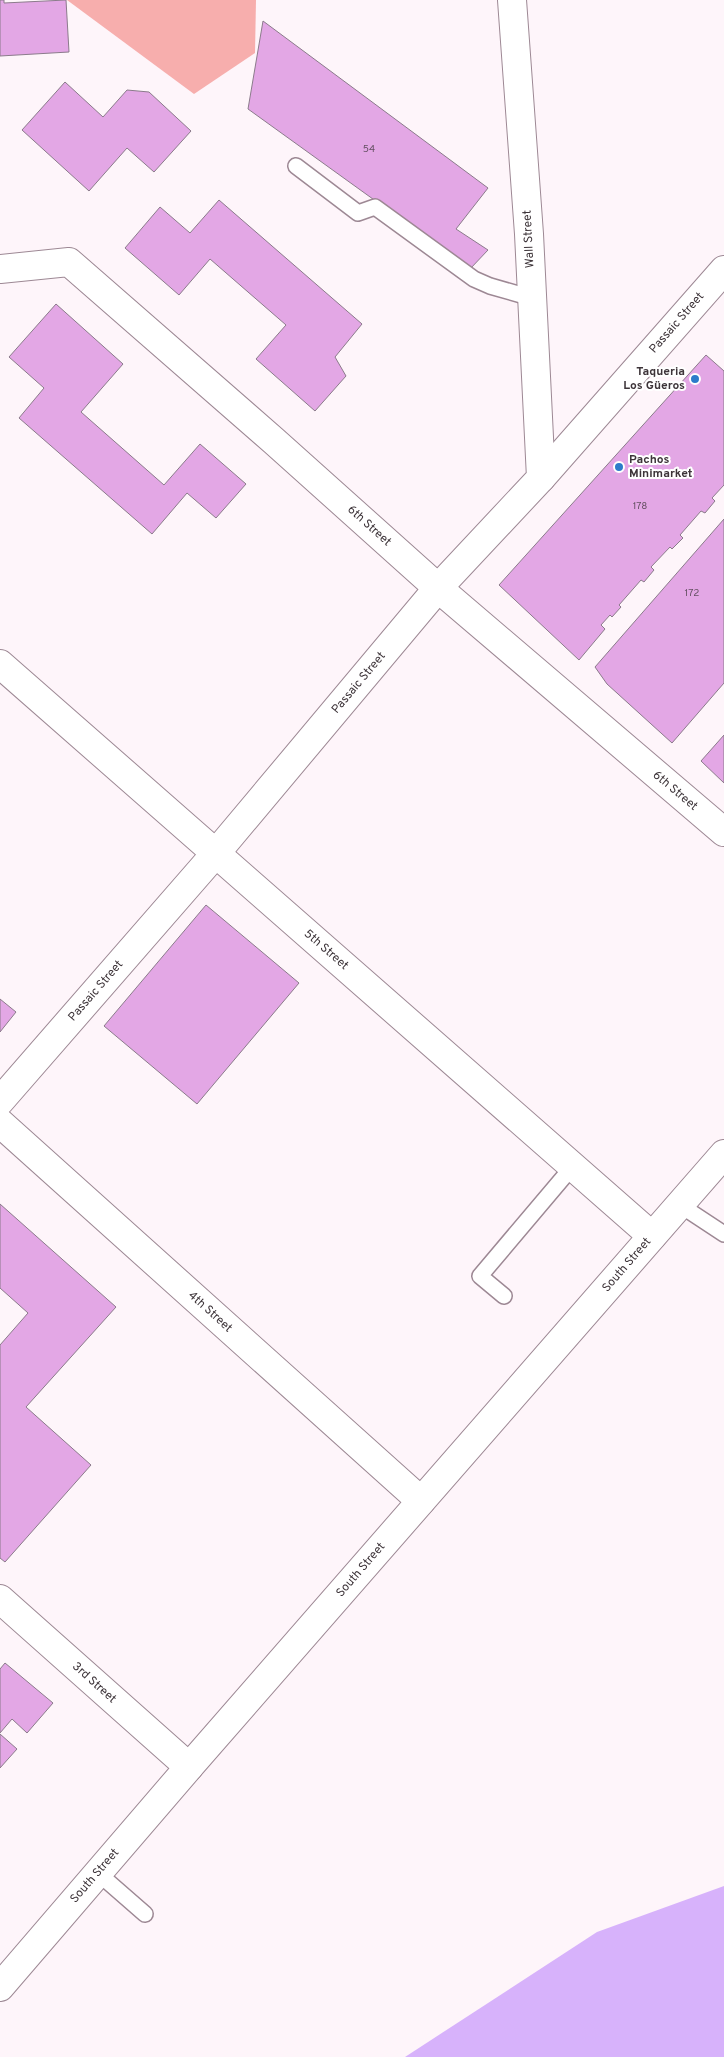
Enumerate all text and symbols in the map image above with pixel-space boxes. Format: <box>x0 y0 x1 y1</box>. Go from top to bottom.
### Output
house number: 54 <box>363 143 375 156</box>
street label: Wall Street <box>519 209 539 269</box>
street label: Passaic Street <box>646 289 708 357</box>
place label: Taqueria Los Güeros <box>623 364 685 394</box>
marker: Taqueria Los Güeros <box>689 373 701 385</box>
place label: Pachos Minimarket <box>629 452 693 482</box>
marker: Pachos Minimarket <box>613 461 625 473</box>
house number: 178 <box>633 500 647 513</box>
street label: 6th Street <box>344 502 394 550</box>
house number: 172 <box>685 587 699 600</box>
street label: Passaic Street <box>328 649 390 717</box>
street label: 6th Street <box>649 767 701 815</box>
street label: 5th Street <box>300 926 352 974</box>
street label: Passaic Street <box>65 957 127 1025</box>
street label: South Street <box>599 1234 655 1296</box>
street label: 4th Street <box>184 1288 236 1336</box>
street label: South Street <box>333 1539 389 1601</box>
street label: 3rd Street <box>69 1659 119 1707</box>
street label: South Street <box>67 1845 123 1907</box>

